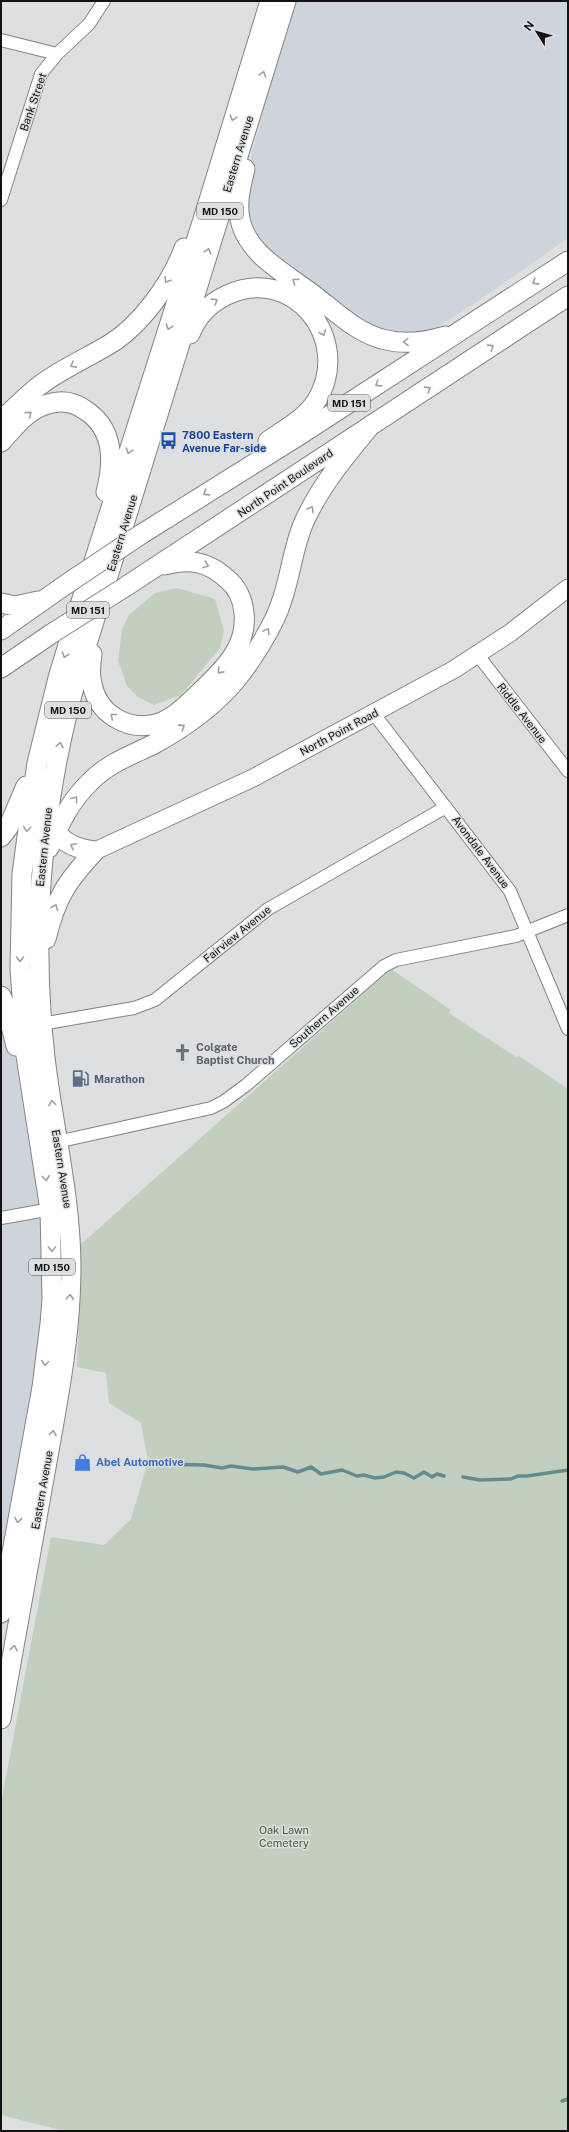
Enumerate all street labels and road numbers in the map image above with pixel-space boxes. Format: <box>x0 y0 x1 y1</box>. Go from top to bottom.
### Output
street label: Bank Street <box>17 71 49 133</box>
street label: Eastern Avenue <box>221 114 255 194</box>
road number: MD 150 <box>197 203 243 219</box>
road number: MD 151 <box>328 395 370 411</box>
street label: North Point Boulevard <box>235 447 335 519</box>
street label: Eastern Avenue <box>105 493 139 573</box>
road number: MD 151 <box>67 602 109 618</box>
street label: Riddle Avenue <box>495 681 549 745</box>
road number: MD 150 <box>45 702 91 718</box>
street label: North Point Road <box>298 706 380 758</box>
street label: Eastern Avenue <box>34 807 54 887</box>
street label: Avondale Avenue <box>450 813 512 891</box>
street label: Fairview Avenue <box>201 903 273 965</box>
street label: Southern Avenue <box>287 984 361 1050</box>
street label: Eastern Avenue <box>50 1129 74 1209</box>
road number: MD 150 <box>29 1259 75 1275</box>
street label: Eastern Avenue <box>29 1450 55 1530</box>

